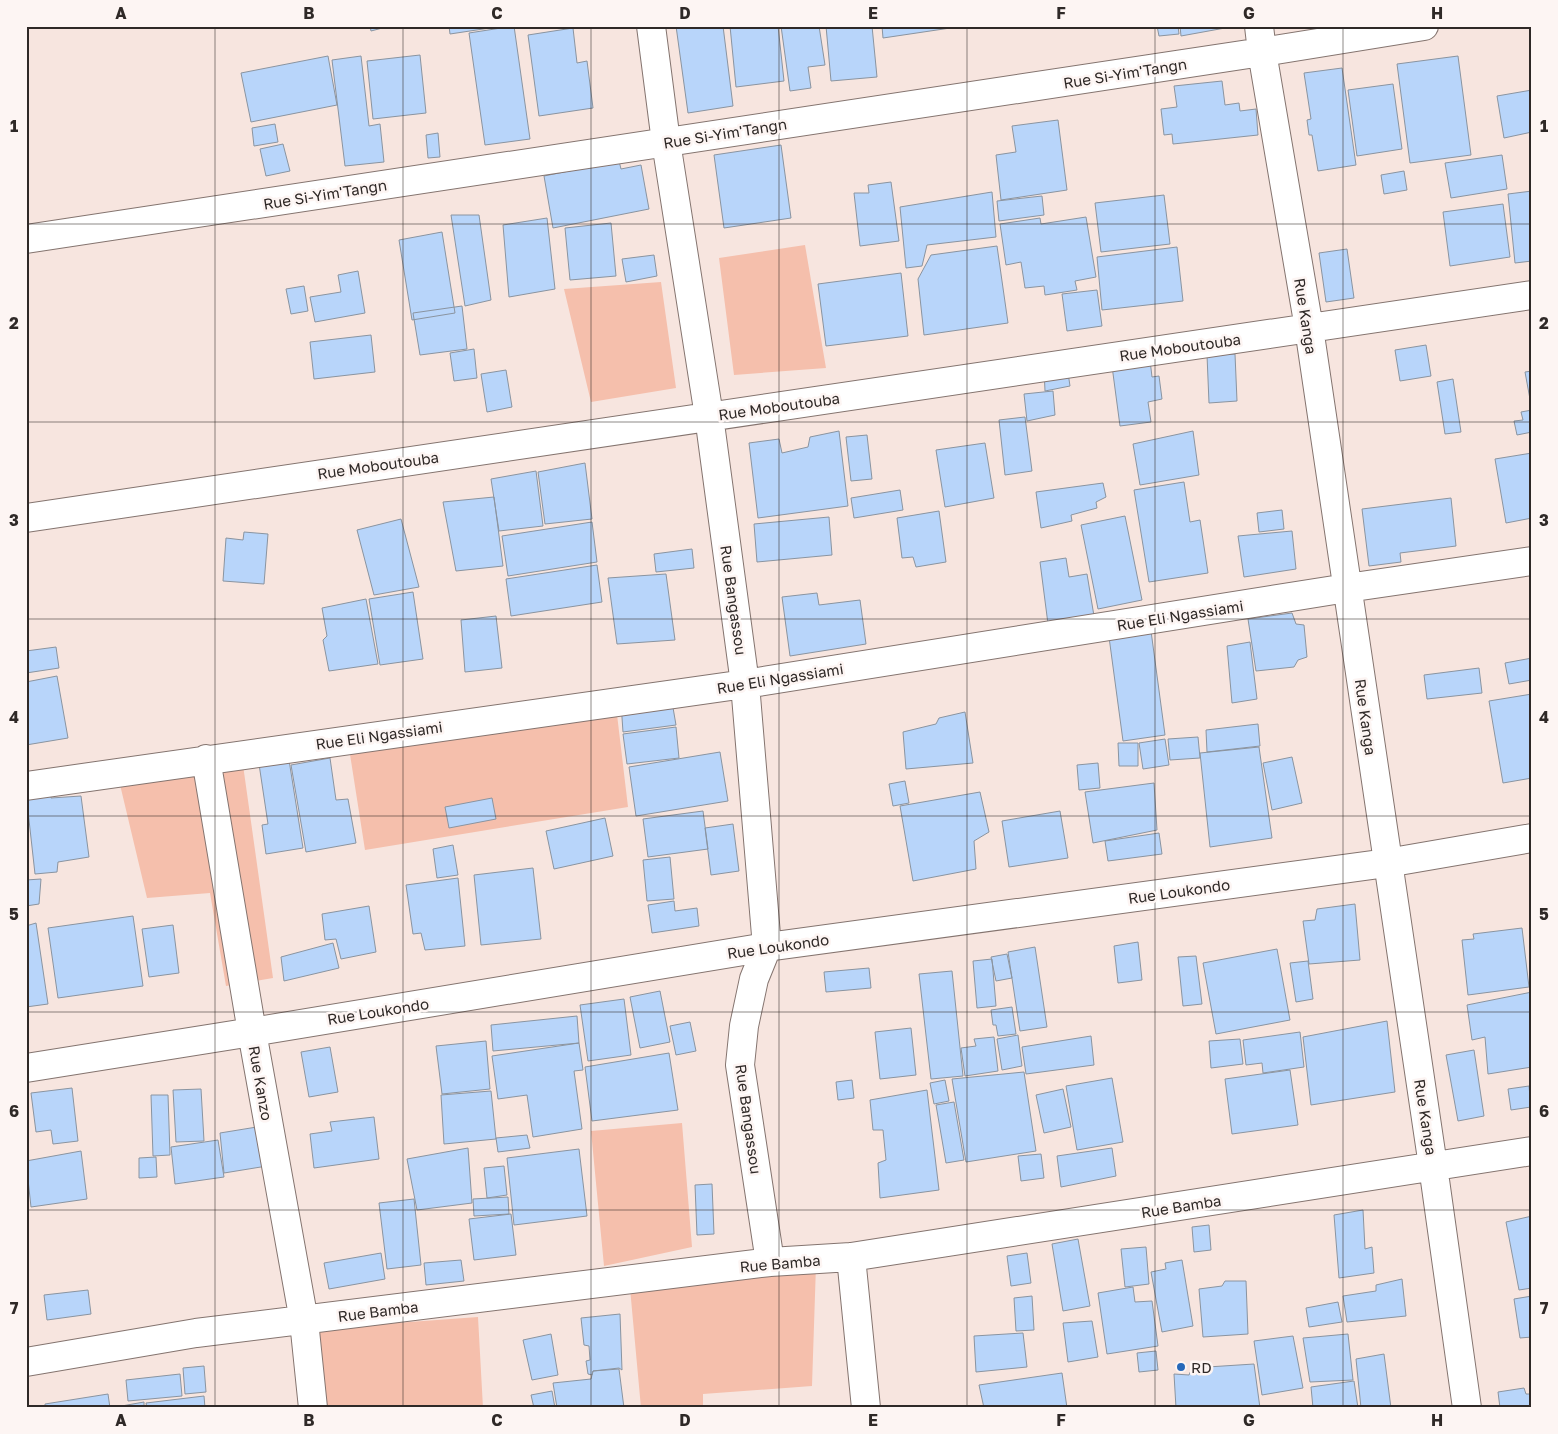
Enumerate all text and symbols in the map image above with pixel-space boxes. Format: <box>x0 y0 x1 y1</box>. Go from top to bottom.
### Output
text: A <box>115 3 127 23</box>
text: B <box>303 3 315 23</box>
text: C <box>491 3 503 23</box>
text: D <box>679 3 691 23</box>
text: E <box>868 3 878 23</box>
text: F <box>1056 3 1066 23</box>
text: G <box>1243 3 1255 23</box>
text: H <box>1431 3 1443 23</box>
street label: Rue Si-Yim'Tangn <box>1062 54 1188 92</box>
street label: Rue Si-Yim'Tangn <box>662 114 788 152</box>
text: 1 <box>10 116 18 136</box>
text: 1 <box>1540 116 1548 136</box>
street label: Rue Si-Yim'Tangn <box>262 175 388 213</box>
street label: Rue Kanga <box>1291 277 1321 355</box>
text: 2 <box>9 313 19 333</box>
text: 2 <box>1539 313 1549 333</box>
street label: Rue Moboutouba <box>1118 330 1242 364</box>
street label: Rue Moboutouba <box>717 389 841 423</box>
street label: Rue Moboutouba <box>316 448 440 482</box>
text: 3 <box>9 510 19 530</box>
text: 3 <box>1539 510 1549 530</box>
street label: Rue Bangassou <box>717 544 751 656</box>
street label: Rue Eli Ngassiami <box>1115 596 1245 634</box>
street label: Rue Eli Ngassiami <box>715 659 845 697</box>
street label: Rue Kanga <box>1352 678 1380 756</box>
text: 4 <box>9 707 19 727</box>
text: 4 <box>1539 707 1549 727</box>
street label: Rue Eli Ngassiami <box>314 717 444 753</box>
street label: Rue Loukondo <box>1127 875 1231 907</box>
text: 5 <box>9 904 19 924</box>
text: 5 <box>1539 904 1549 924</box>
street label: Rue Loukondo <box>726 930 830 962</box>
street label: Rue Loukondo <box>326 994 430 1028</box>
street label: Rue Kanzo <box>246 1044 276 1122</box>
street label: Rue Bangassou <box>732 1063 766 1175</box>
street label: Rue Kanga <box>1411 1078 1441 1156</box>
text: 6 <box>9 1101 19 1121</box>
text: 6 <box>1539 1101 1549 1121</box>
street label: Rue Bamba <box>1140 1191 1222 1221</box>
street label: Rue Bamba <box>739 1251 821 1275</box>
street label: Rue Bamba <box>337 1297 419 1325</box>
text: 7 <box>10 1298 19 1318</box>
text: 7 <box>1540 1298 1549 1318</box>
place label: RD <box>1191 1358 1212 1376</box>
marker: RD <box>1175 1361 1187 1373</box>
text: A <box>115 1410 127 1430</box>
text: B <box>303 1410 315 1430</box>
text: C <box>491 1410 503 1430</box>
text: D <box>679 1410 691 1430</box>
text: E <box>868 1410 878 1430</box>
text: F <box>1056 1410 1066 1430</box>
text: G <box>1243 1410 1255 1430</box>
text: H <box>1431 1410 1443 1430</box>

